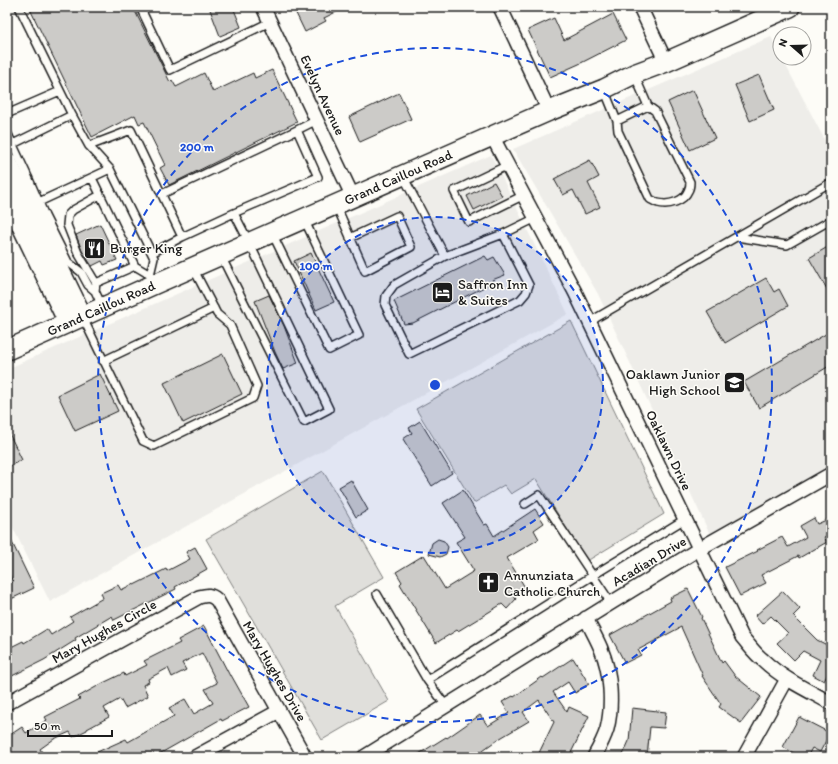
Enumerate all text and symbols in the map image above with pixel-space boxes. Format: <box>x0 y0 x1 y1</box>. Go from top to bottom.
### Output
north arrow <box>772 26 812 66</box>
text: N <box>776 37 790 48</box>
street label: Evelyn Avenue <box>296 52 349 138</box>
text: 200 m <box>180 140 215 154</box>
street label: Grand Caillou Road <box>341 146 455 209</box>
restaurant icon: Burger King <box>82 235 108 261</box>
place label: Burger King <box>110 240 183 257</box>
text: 100 m <box>299 259 333 273</box>
place label: Saffron Inn & Suites <box>458 276 528 309</box>
street label: Grand Caillou Road <box>44 277 158 340</box>
hotel icon: Saffron Inn & Suites <box>430 279 456 305</box>
place label: Oaklawn Junior High School <box>626 366 720 399</box>
school or university icon: Oaklawn Junior High School <box>722 369 748 395</box>
centre of rings <box>428 378 442 392</box>
street label: Oaklawn Drive <box>642 407 695 493</box>
street label: Acadian Drive <box>609 532 690 590</box>
place label: Annunziata Catholic Church <box>504 567 600 600</box>
church icon: Annunziata Catholic Church <box>475 570 501 596</box>
street label: Mary Hughes Circle <box>49 595 160 667</box>
street label: Mary Hughes Drive <box>239 618 310 725</box>
scale bar <box>28 712 112 738</box>
text: 50 m <box>34 719 60 733</box>

